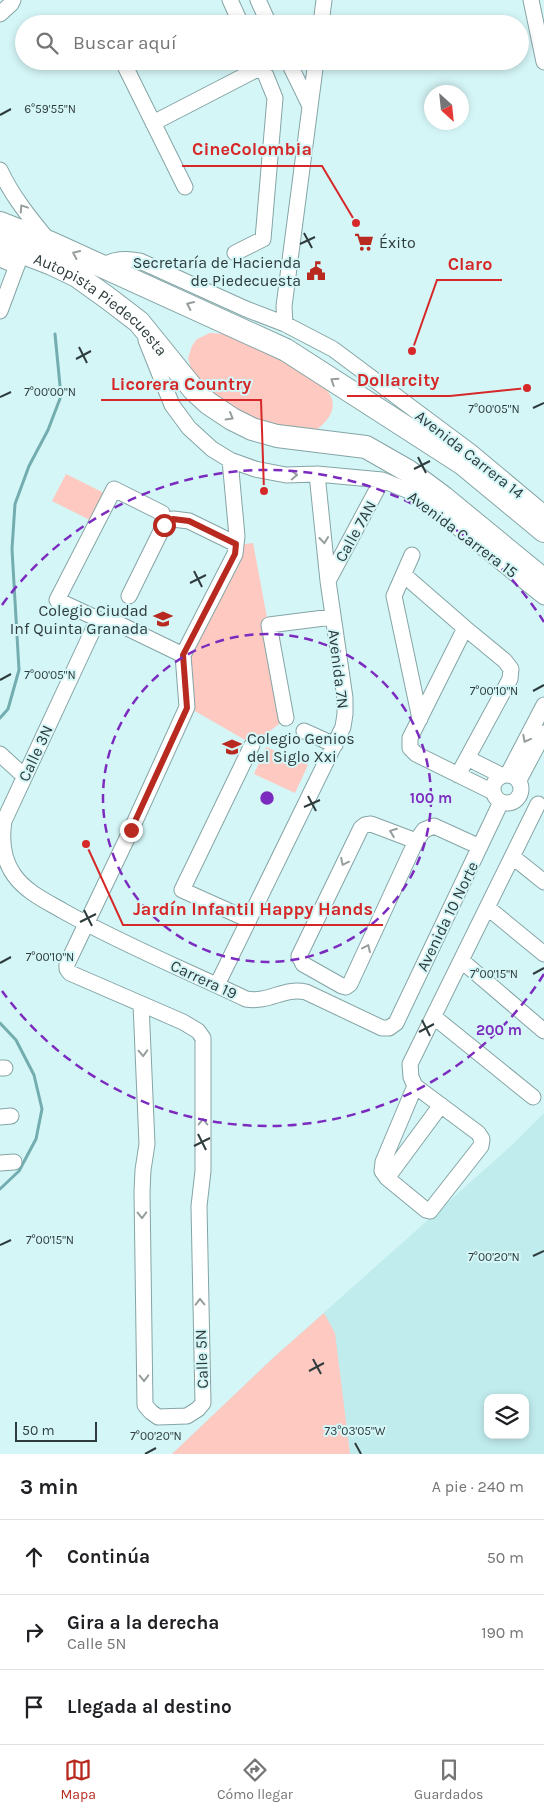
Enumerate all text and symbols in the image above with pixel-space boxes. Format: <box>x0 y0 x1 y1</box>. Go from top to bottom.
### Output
search box <box>15 15 529 70</box>
icon: search <box>33 29 61 57</box>
text: Buscar aquí <box>73 32 177 54</box>
north arrow <box>424 85 469 130</box>
text: 6°59'55"N <box>24 102 76 116</box>
callout: CineColombia <box>182 133 322 166</box>
text: CineColombia <box>192 138 312 160</box>
one-way arrow <box>20 205 29 214</box>
supermarket icon: Éxito <box>353 231 375 253</box>
place label: Éxito <box>379 233 416 252</box>
callout: Claro <box>437 247 502 280</box>
street label: Autopista Piedecuesta <box>31 249 171 360</box>
one-way arrow <box>72 250 81 261</box>
place label: Secretaría de Hacienda de Piedecuesta <box>133 253 301 290</box>
text: Claro <box>448 253 492 275</box>
public building icon: Secretaría de Hacienda de Piedecuesta <box>305 260 327 282</box>
one-way arrow <box>186 301 195 312</box>
callout: Dollarcity <box>347 363 450 396</box>
callout: Licorera Country <box>101 367 261 400</box>
text: Dollarcity <box>357 369 439 391</box>
text: Licorera Country <box>111 373 251 395</box>
one-way arrow <box>330 378 339 387</box>
text: 7°00'00"N <box>24 385 76 399</box>
text: 7°00'05"N <box>468 402 520 416</box>
street label: Avenida Carrera 14 <box>412 406 528 503</box>
one-way arrow <box>225 411 234 421</box>
one-way arrow <box>290 469 298 480</box>
street label: Avenida Carrera 15 <box>404 487 521 582</box>
street label: Calle 7AN <box>331 497 380 565</box>
route start <box>153 514 176 537</box>
one-way arrow <box>318 536 329 544</box>
place label: Colegio Ciudad Inf Quinta Granada <box>10 601 148 638</box>
school or university icon: Colegio Ciudad Inf Quinta Granada <box>152 608 174 630</box>
street label: Avenida 7N <box>324 628 353 710</box>
text: 7°00'05"N <box>24 668 76 682</box>
text: 7°00'10"N <box>470 684 518 698</box>
street label: Calle 3N <box>14 722 57 784</box>
place label: Colegio Genios del Siglo Xxi <box>247 729 355 766</box>
one-way arrow <box>522 734 532 743</box>
school or university icon: Colegio Genios del Siglo Xxi <box>221 736 243 758</box>
centre of rings <box>258 789 276 807</box>
text: 100 m <box>410 789 452 807</box>
route end <box>120 819 143 842</box>
one-way arrow <box>389 828 398 839</box>
one-way arrow <box>341 856 351 865</box>
street label: Avenida 10 Norte <box>413 858 482 974</box>
callout: Jardín Infantil Happy Hands <box>123 892 383 925</box>
text: Jardín Infantil Happy Hands <box>133 898 373 920</box>
one-way arrow <box>360 944 371 953</box>
text: 7°00'10"N <box>26 950 74 964</box>
street label: Carrera 19 <box>167 956 240 1003</box>
text: 7°00'15"N <box>470 967 518 981</box>
text: 200 m <box>476 1021 522 1039</box>
one-way arrow <box>137 1049 148 1057</box>
one-way arrow <box>198 1118 208 1126</box>
one-way arrow <box>137 1212 147 1219</box>
text: 7°00'15"N <box>26 1233 74 1247</box>
text: 7°00'20"N <box>468 1250 520 1264</box>
one-way arrow <box>195 1297 205 1305</box>
street label: Calle 5N <box>191 1329 212 1389</box>
one-way arrow <box>139 1374 149 1382</box>
map controls <box>484 1394 529 1439</box>
button: layers <box>484 1394 529 1439</box>
scale bar <box>15 1419 98 1442</box>
text: 50 m <box>22 1422 55 1439</box>
text: 73°03'05"W <box>325 1424 386 1438</box>
text: 7°00'20"N <box>130 1429 182 1443</box>
text: 3 min <box>20 1475 78 1499</box>
text: A pie · 240 m <box>432 1477 524 1496</box>
icon: ahead <box>20 1543 48 1571</box>
text: Continúa <box>67 1546 150 1568</box>
text: 50 m <box>487 1548 524 1567</box>
text: Gira a la derecha <box>67 1612 219 1634</box>
icon: right <box>20 1618 48 1646</box>
text: 190 m <box>481 1623 524 1642</box>
text: Calle 5N <box>67 1634 127 1653</box>
icon: arrive <box>20 1693 48 1721</box>
text: Llegada al destino <box>67 1696 232 1718</box>
tab: Mapa <box>60 1756 96 1803</box>
tab: Cómo llegar <box>217 1756 293 1803</box>
tab: Guardados <box>414 1756 483 1803</box>

